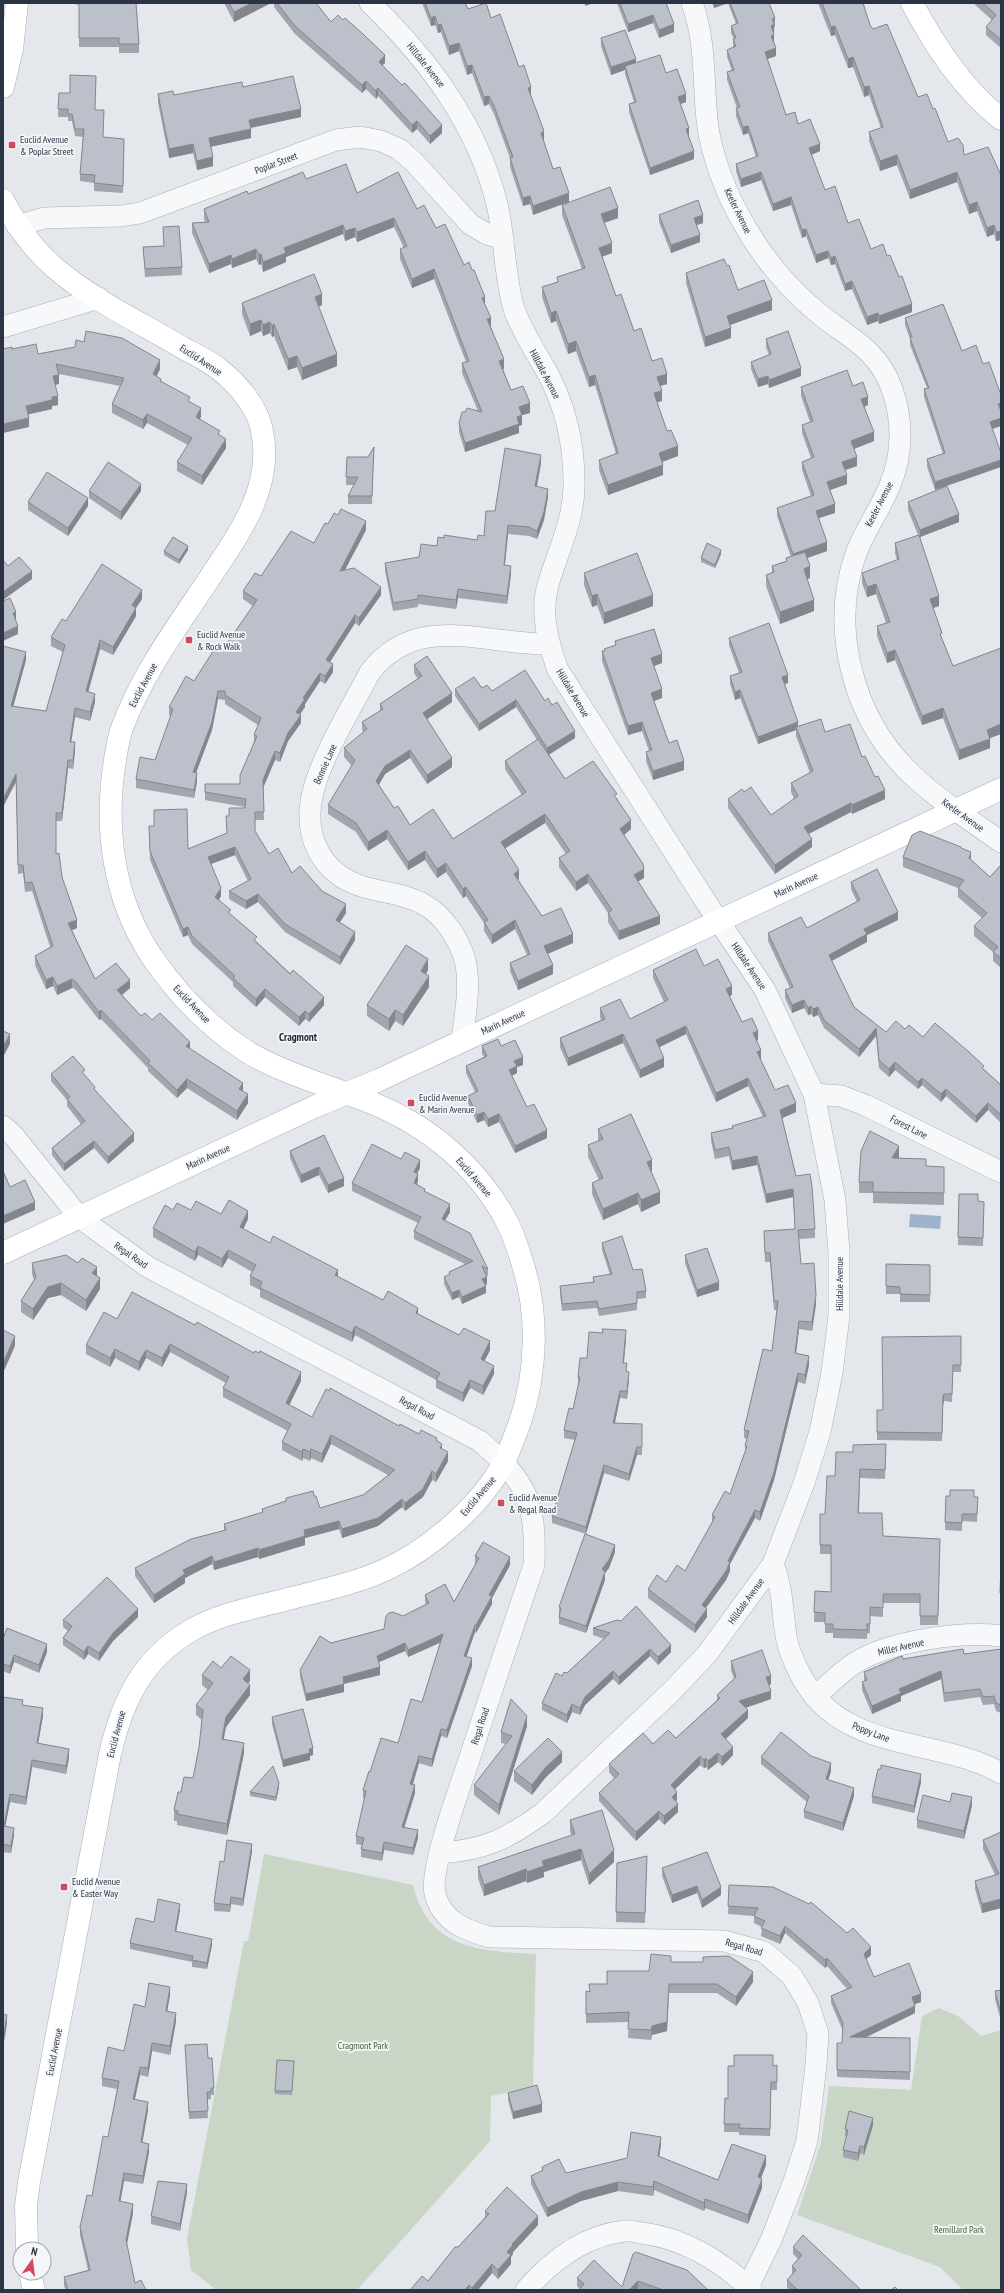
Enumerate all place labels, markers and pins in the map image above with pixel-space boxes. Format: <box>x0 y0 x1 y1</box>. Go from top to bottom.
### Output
place label: Euclid Avenue & Poplar Street <box>20 133 74 158</box>
marker: Euclid Avenue & Poplar Street <box>7 140 17 150</box>
place label: Euclid Avenue & Rock Walk <box>197 628 245 653</box>
marker: Euclid Avenue & Rock Walk <box>184 635 194 645</box>
place label: Euclid Avenue & Marin Avenue <box>419 1091 475 1116</box>
marker: Euclid Avenue & Marin Avenue <box>406 1098 416 1108</box>
place label: Euclid Avenue & Regal Road <box>509 1491 557 1516</box>
marker: Euclid Avenue & Regal Road <box>496 1498 506 1508</box>
place label: Euclid Avenue & Easter Way <box>72 1875 120 1900</box>
marker: Euclid Avenue & Easter Way <box>59 1882 69 1892</box>

